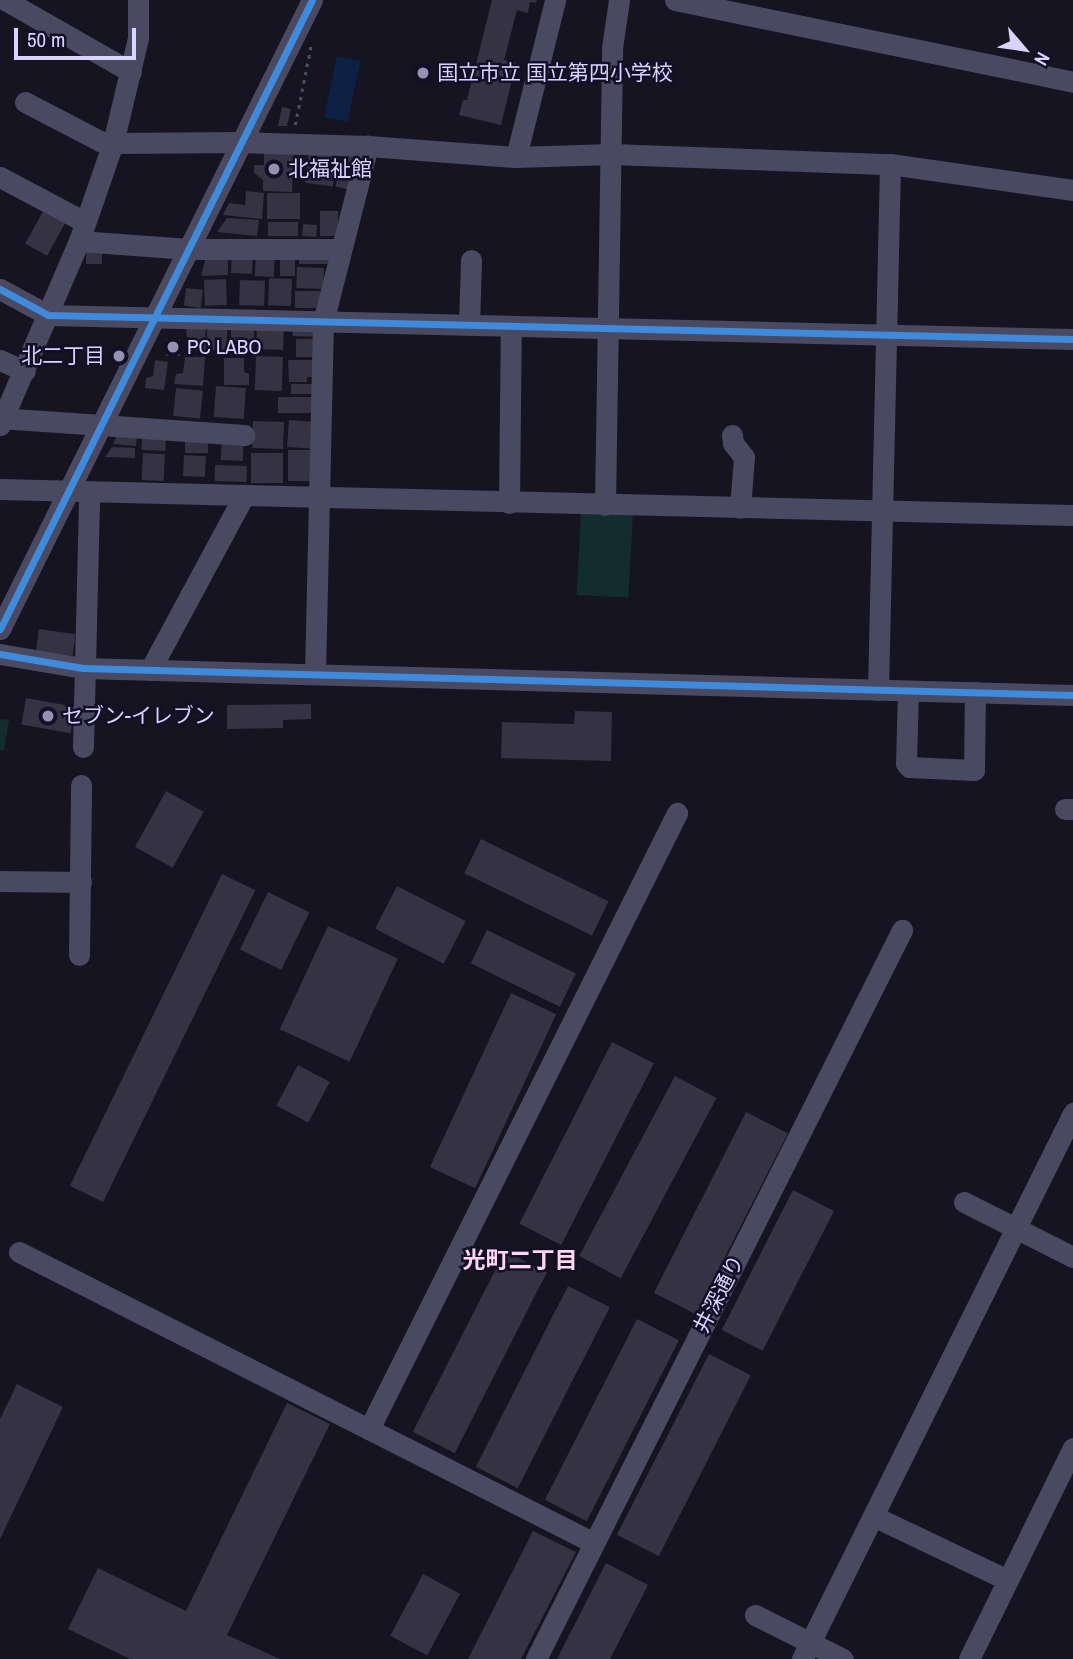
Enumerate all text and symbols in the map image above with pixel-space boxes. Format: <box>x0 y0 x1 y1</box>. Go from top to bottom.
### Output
scale bar <box>18 14 140 58</box>
north arrow <box>989 14 1059 84</box>
text: 50 m <box>27 25 65 54</box>
text: N <box>1028 48 1056 70</box>
place label: 国立市立 国立第四小学校 <box>437 60 673 86</box>
marker: 国立市立 国立第四小学校 <box>415 65 431 81</box>
place label: 北福祉館 <box>288 156 372 182</box>
marker: 北福祉館 <box>266 161 282 177</box>
place label: PC LABO <box>187 334 262 360</box>
marker: PC LABO <box>165 339 181 355</box>
place label: 北二丁目 <box>21 343 105 369</box>
marker: 北二丁目 <box>111 348 127 364</box>
place label: セブン-イレブン <box>62 703 215 729</box>
marker: セブン-イレブン <box>40 708 56 724</box>
district label: 光町二丁目 <box>463 1246 577 1274</box>
street label: 井深通り <box>689 1251 749 1337</box>

